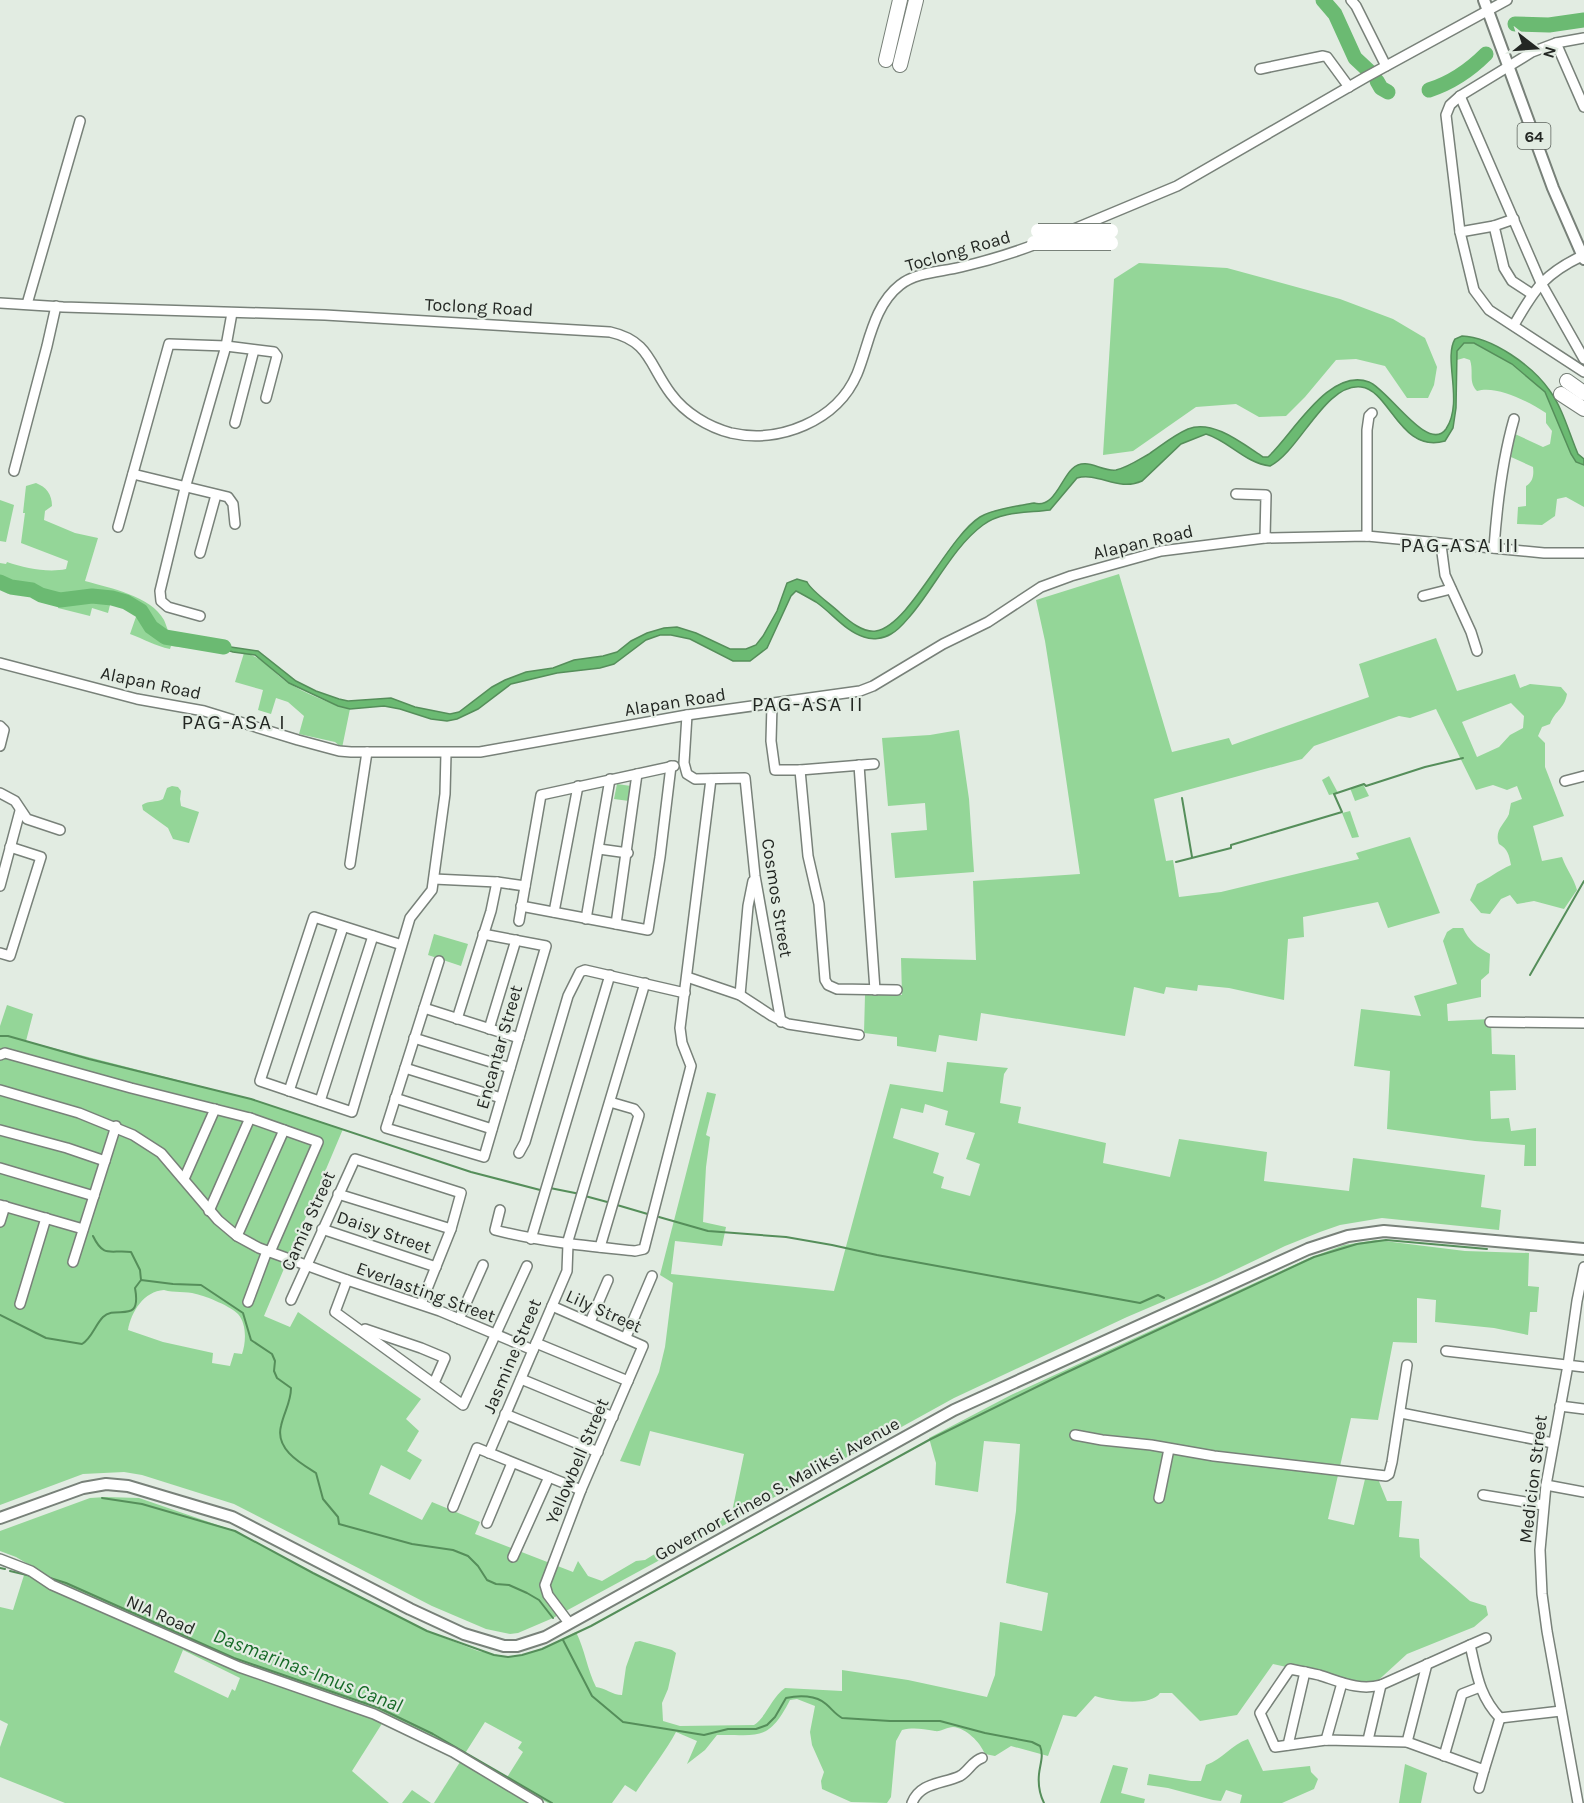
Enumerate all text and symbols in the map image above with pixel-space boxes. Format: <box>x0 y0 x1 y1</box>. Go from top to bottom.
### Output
north arrow <box>1506 18 1566 78</box>
text: N <box>1539 44 1561 61</box>
road number: 64 <box>1518 123 1550 149</box>
street label: Toclong Road <box>903 225 1013 277</box>
street label: Toclong Road <box>424 293 534 321</box>
street label: Alapan Road <box>1091 520 1195 564</box>
district label: PAG-ASA III <box>1400 533 1520 557</box>
street label: Alapan Road <box>99 662 203 704</box>
street label: Alapan Road <box>623 683 727 721</box>
district label: PAG-ASA II <box>752 692 864 716</box>
district label: PAG-ASA I <box>182 710 286 734</box>
street label: Cosmos Street <box>757 837 797 959</box>
street label: Encantar Street <box>471 982 527 1112</box>
street label: Camia Street <box>276 1168 340 1274</box>
street label: Daisy Street <box>334 1206 434 1258</box>
street label: Everlasting Street <box>354 1257 499 1327</box>
street label: Lily Street <box>563 1285 646 1338</box>
street label: Jasmine Street <box>478 1295 546 1417</box>
street label: Yellowbell Street <box>541 1395 614 1527</box>
street label: Governor Erineo S. Maliksi Avenue <box>651 1412 903 1566</box>
street label: Medicion Street <box>1514 1413 1552 1545</box>
street label: NIA Road <box>123 1590 199 1640</box>
water label: Dasmarinas-Imus Canal <box>210 1624 406 1717</box>

